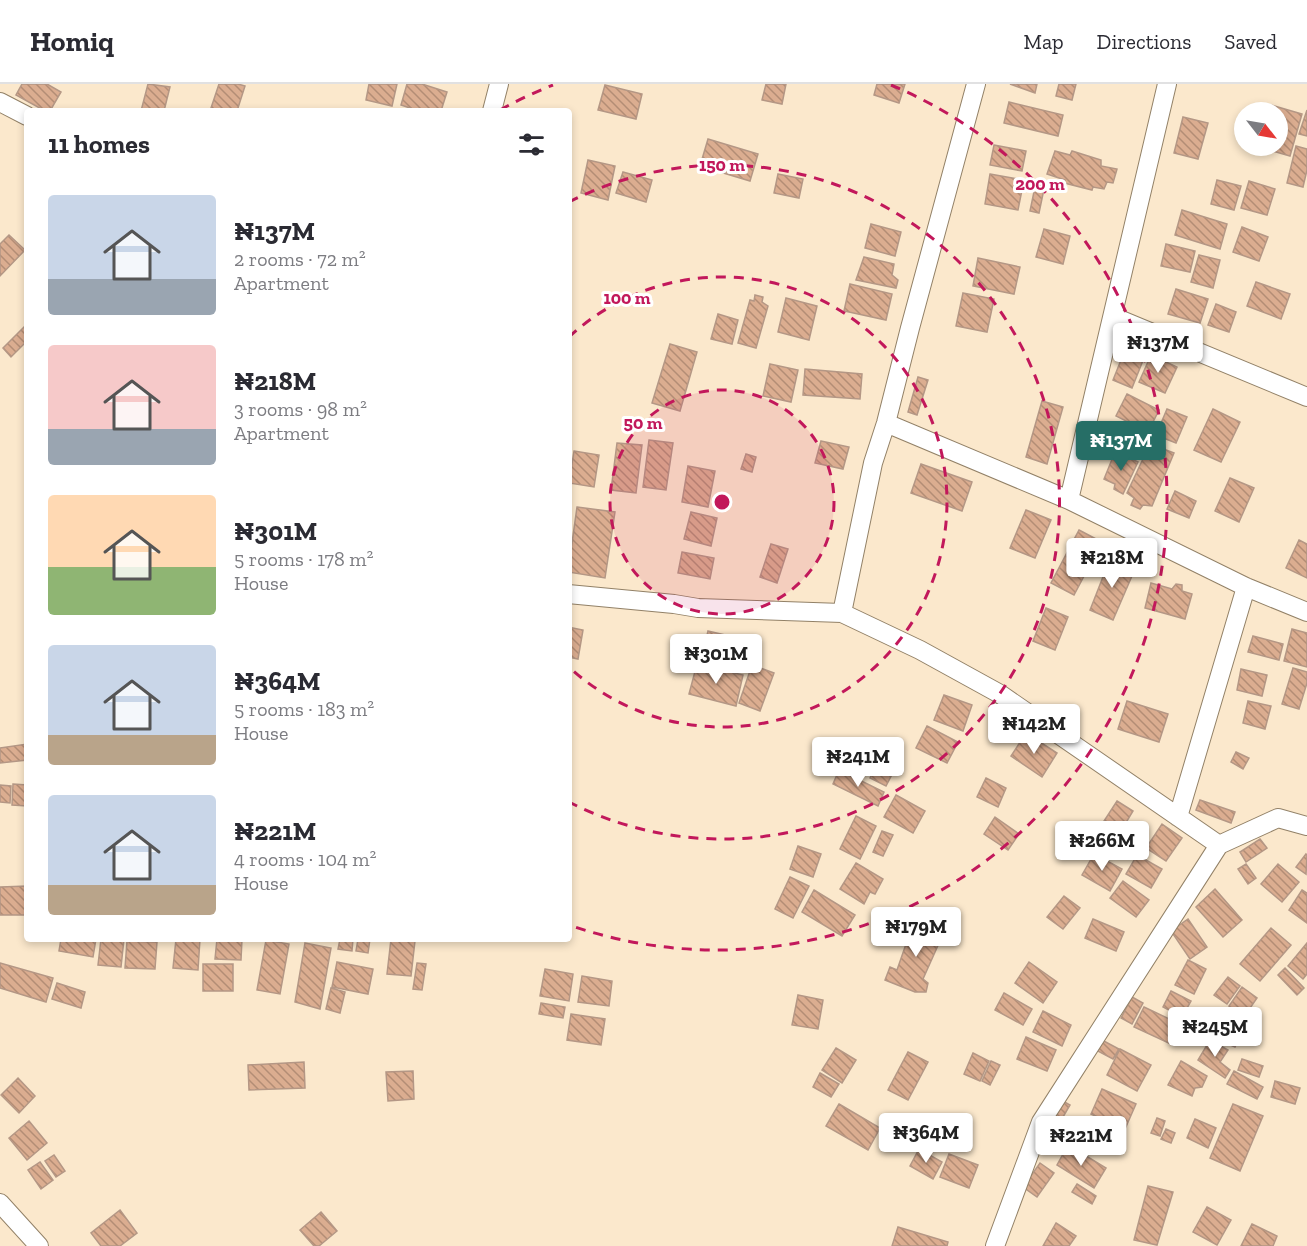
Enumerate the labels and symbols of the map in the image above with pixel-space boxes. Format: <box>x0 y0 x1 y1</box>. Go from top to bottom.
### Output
north arrow <box>1234 102 1288 156</box>
text: 150 m <box>699 154 745 176</box>
text: 200 m <box>1015 173 1065 195</box>
text: 100 m <box>603 287 651 309</box>
pin: ₦137M <box>1116 323 1200 374</box>
text: 50 m <box>624 412 663 434</box>
pin: ₦137M <box>1079 421 1163 472</box>
centre of rings <box>712 492 732 512</box>
pin: ₦218M <box>1070 538 1154 589</box>
pin: ₦301M <box>674 634 758 685</box>
pin: ₦142M <box>992 704 1076 755</box>
pin: ₦241M <box>816 737 900 788</box>
pin: ₦266M <box>1060 821 1144 872</box>
pin: ₦179M <box>874 907 958 958</box>
pin: ₦245M <box>1173 1007 1257 1058</box>
pin: ₦364M <box>884 1113 968 1164</box>
pin: ₦221M <box>1039 1116 1123 1167</box>

